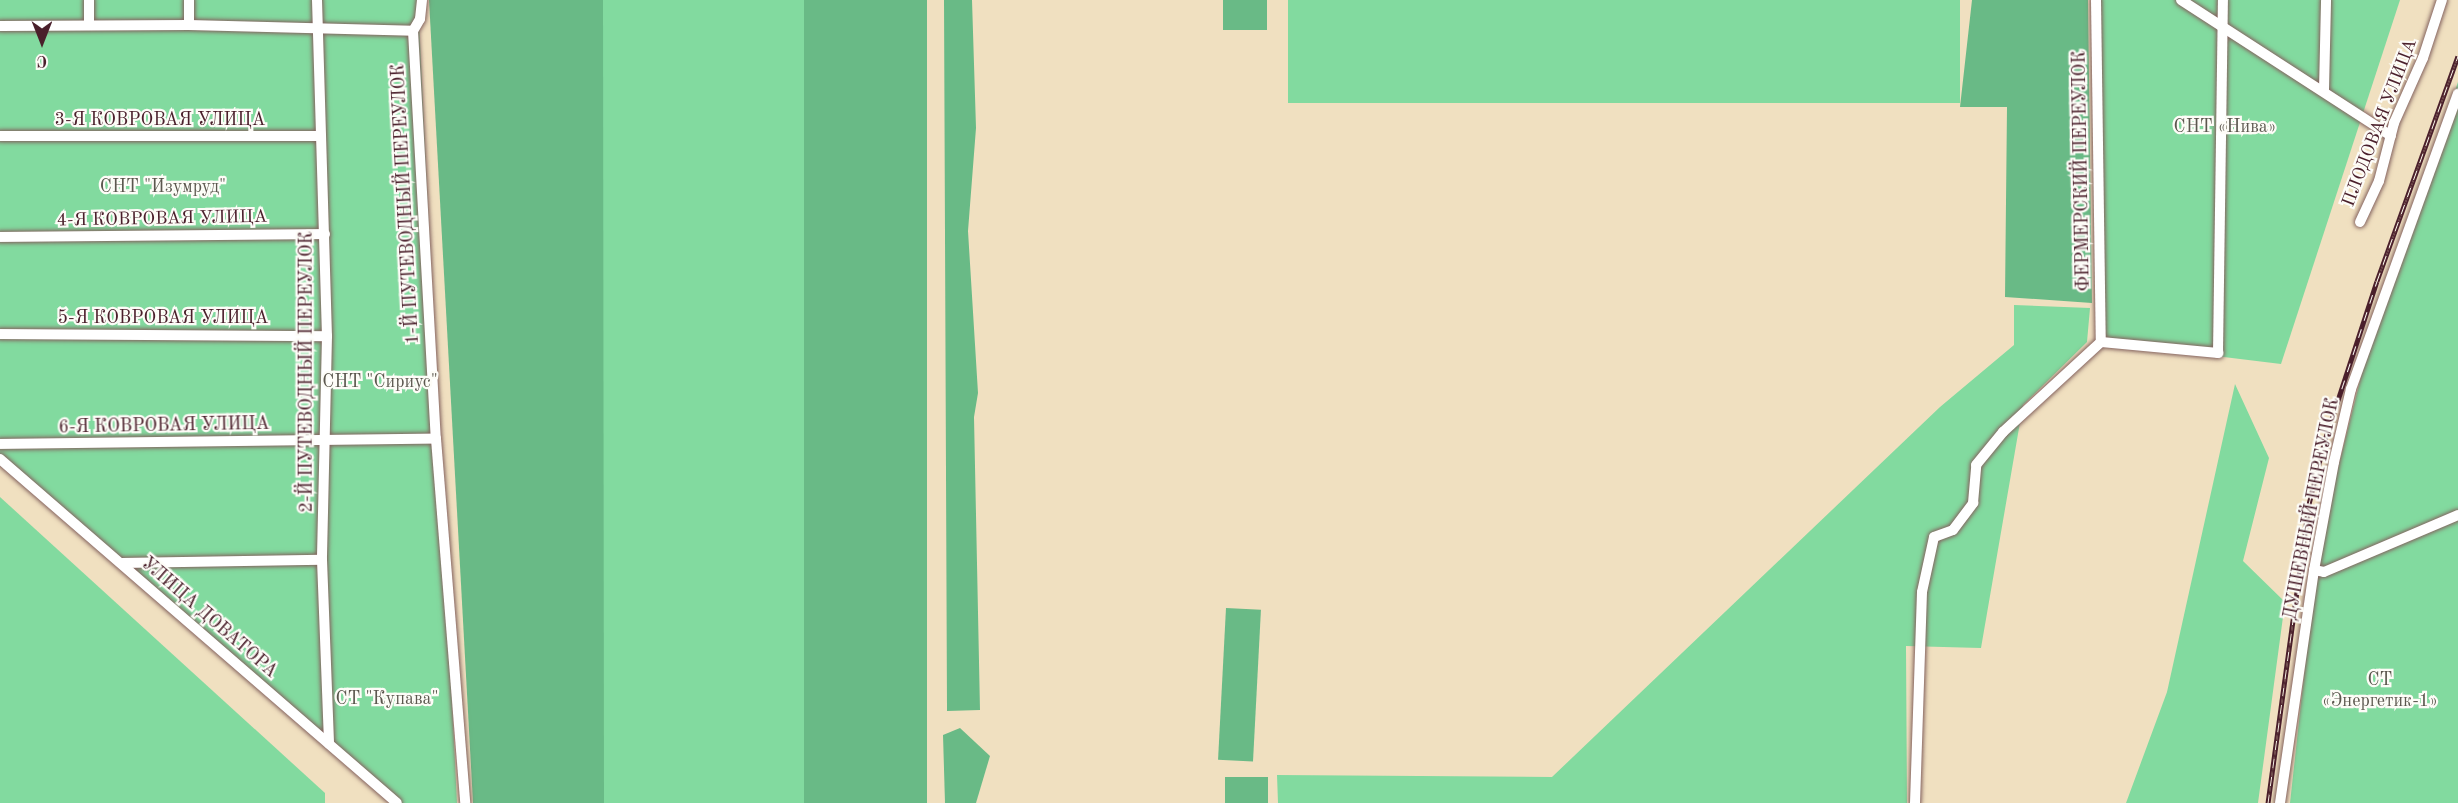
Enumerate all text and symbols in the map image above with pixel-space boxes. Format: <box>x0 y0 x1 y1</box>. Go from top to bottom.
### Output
north arrow <box>12 12 72 72</box>
street label: ПЛОДОВАЯ УЛИЦА <box>2338 36 2422 210</box>
street label: ФЕРМЕРСКИЙ ПЕРЕУЛОК <box>2069 50 2095 292</box>
text: С <box>37 52 47 68</box>
street label: 1-Й ПУТЕВОДНЫЙ ПЕРЕУЛОК <box>388 63 424 345</box>
street label: 3-Я КОВРОВАЯ УЛИЦА <box>55 109 265 131</box>
park label: СНТ «Нива» <box>2174 116 2276 138</box>
park label: СНТ "Изумруд" <box>100 176 226 198</box>
street label: 4-Я КОВРОВАЯ УЛИЦА <box>56 206 268 232</box>
street label: 2-Й ПУТЕВОДНЫЙ ПЕРЕУЛОК <box>296 231 318 513</box>
street label: 5-Я КОВРОВАЯ УЛИЦА <box>58 307 268 329</box>
park label: СНТ "Сириус" <box>322 371 438 393</box>
street label: ДУШЕВНЫЙ ПЕРЕУЛОК <box>2280 396 2344 622</box>
street label: 6-Я КОВРОВАЯ УЛИЦА <box>58 413 270 439</box>
street label: УЛИЦА ДОВАТОРА <box>137 553 281 683</box>
park label: СТ «Энергетик-1» <box>2322 670 2438 712</box>
park label: СТ "Купава" <box>335 688 439 710</box>

